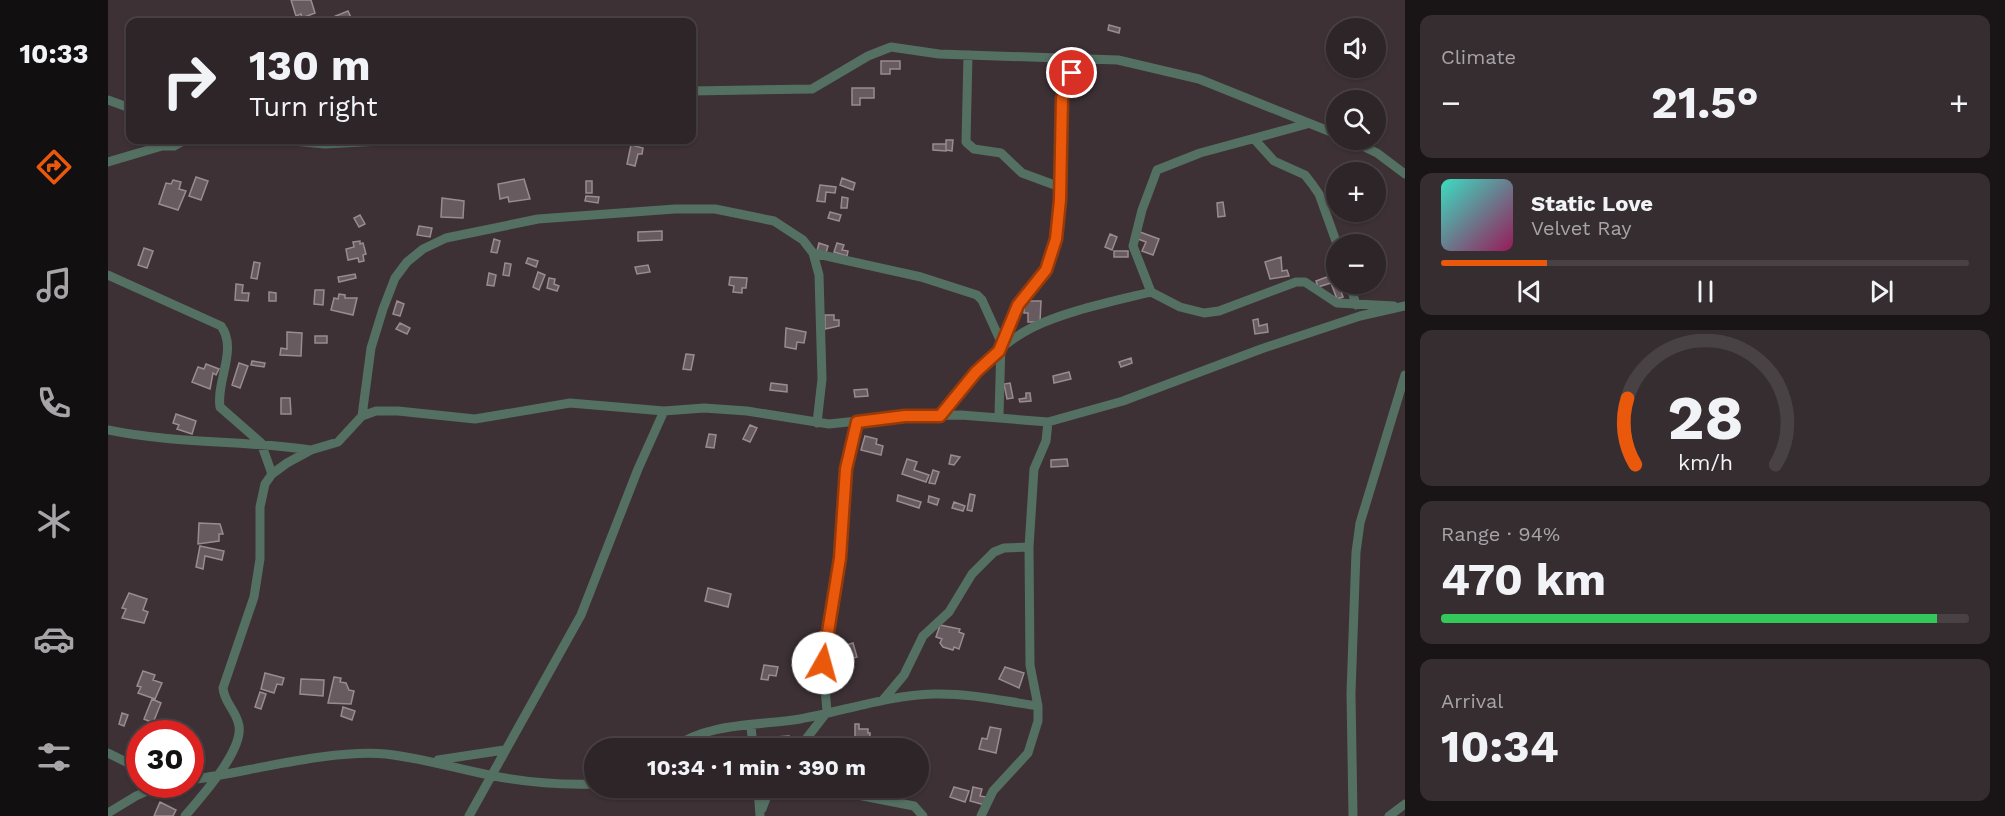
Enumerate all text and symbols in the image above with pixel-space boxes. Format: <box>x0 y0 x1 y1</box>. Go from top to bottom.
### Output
map controls <box>1326 18 1386 294</box>
button: sound <box>1326 18 1386 78</box>
text: 10:33 <box>19 38 89 70</box>
text: 130 m <box>249 41 371 90</box>
icon: right <box>150 42 228 120</box>
text: Climate <box>1441 45 1516 69</box>
pin <box>1046 47 1097 98</box>
icon: arrive <box>1055 56 1088 89</box>
text: 21.5° <box>1651 76 1759 129</box>
text: − <box>1441 83 1461 122</box>
text: + <box>1949 83 1969 122</box>
button: search <box>1326 90 1386 150</box>
text: Turn right <box>249 91 378 123</box>
icon: directions <box>33 146 75 188</box>
button: + <box>1326 162 1386 222</box>
text: Static Love <box>1531 191 1653 216</box>
text: Velvet Ray <box>1531 216 1632 240</box>
button: − <box>1326 234 1386 294</box>
icon: music <box>33 264 75 306</box>
icon: previous <box>1513 275 1546 308</box>
icon: pause <box>1689 275 1722 308</box>
icon: next <box>1865 275 1898 308</box>
text: 28 <box>1667 381 1743 454</box>
icon: phone <box>33 382 75 424</box>
text: km/h <box>1677 450 1733 475</box>
icon: climate <box>33 500 75 542</box>
text: Range · 94% <box>1441 522 1560 546</box>
text: 470 km <box>1441 553 1606 606</box>
icon: car <box>33 618 75 660</box>
position arrow <box>791 631 855 695</box>
text: Arrival <box>1441 689 1503 713</box>
speed limit sign: 30 <box>126 720 204 798</box>
text: 10:34 <box>1441 720 1559 773</box>
icon: filters <box>33 736 75 778</box>
text: 10:34 · 1 min · 390 m <box>647 755 866 780</box>

